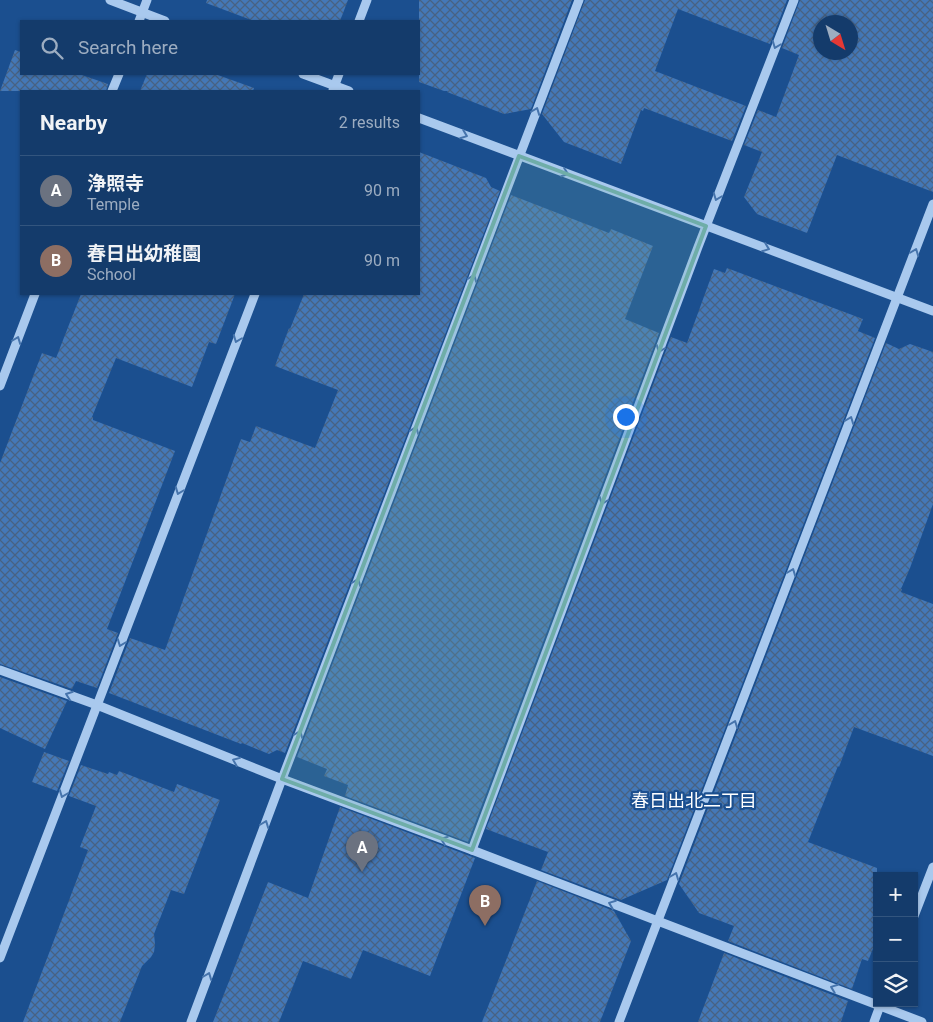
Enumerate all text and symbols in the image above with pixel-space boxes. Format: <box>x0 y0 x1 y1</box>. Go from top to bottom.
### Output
north arrow <box>813 15 858 60</box>
search box <box>20 20 420 75</box>
icon: search <box>38 34 66 62</box>
text: Search here <box>78 36 178 59</box>
one-way arrow <box>772 41 782 49</box>
one-way arrow <box>530 107 541 116</box>
text: Nearby <box>40 111 107 135</box>
text: 2 results <box>339 113 400 132</box>
one-way arrow <box>459 129 468 140</box>
one-way arrow <box>560 167 568 177</box>
text: 浄照寺 <box>87 172 144 195</box>
text: A <box>51 181 61 200</box>
text: 90 m <box>364 181 400 200</box>
one-way arrow <box>713 192 723 201</box>
text: Temple <box>87 195 140 214</box>
text: 春日出幼稚園 <box>87 242 201 265</box>
one-way arrow <box>761 242 770 252</box>
one-way arrow <box>909 248 919 257</box>
text: B <box>51 251 61 270</box>
text: 90 m <box>364 251 400 270</box>
text: School <box>87 265 136 284</box>
one-way arrow <box>466 274 477 283</box>
one-way arrow <box>233 334 243 343</box>
one-way arrow <box>12 337 22 345</box>
one-way arrow <box>656 344 666 353</box>
your location <box>613 404 639 430</box>
one-way arrow <box>844 417 854 425</box>
one-way arrow <box>409 426 419 435</box>
one-way arrow <box>175 486 185 495</box>
one-way arrow <box>599 496 609 505</box>
one-way arrow <box>786 568 796 577</box>
one-way arrow <box>351 578 361 587</box>
one-way arrow <box>117 638 127 647</box>
one-way arrow <box>65 691 74 701</box>
one-way arrow <box>727 720 738 729</box>
one-way arrow <box>293 730 303 739</box>
one-way arrow <box>232 757 241 767</box>
one-way arrow <box>58 790 68 798</box>
district label: 春日出北二丁目 <box>631 790 757 811</box>
one-way arrow <box>259 820 269 829</box>
pin: A <box>346 831 378 872</box>
one-way arrow <box>440 836 449 846</box>
one-way arrow <box>669 872 679 880</box>
map controls <box>873 872 918 1007</box>
button: + <box>873 872 918 917</box>
pin: B <box>469 885 501 926</box>
one-way arrow <box>608 899 617 910</box>
button: − <box>873 917 918 962</box>
button: layers <box>873 962 918 1007</box>
one-way arrow <box>202 973 212 981</box>
one-way arrow <box>831 984 839 994</box>

